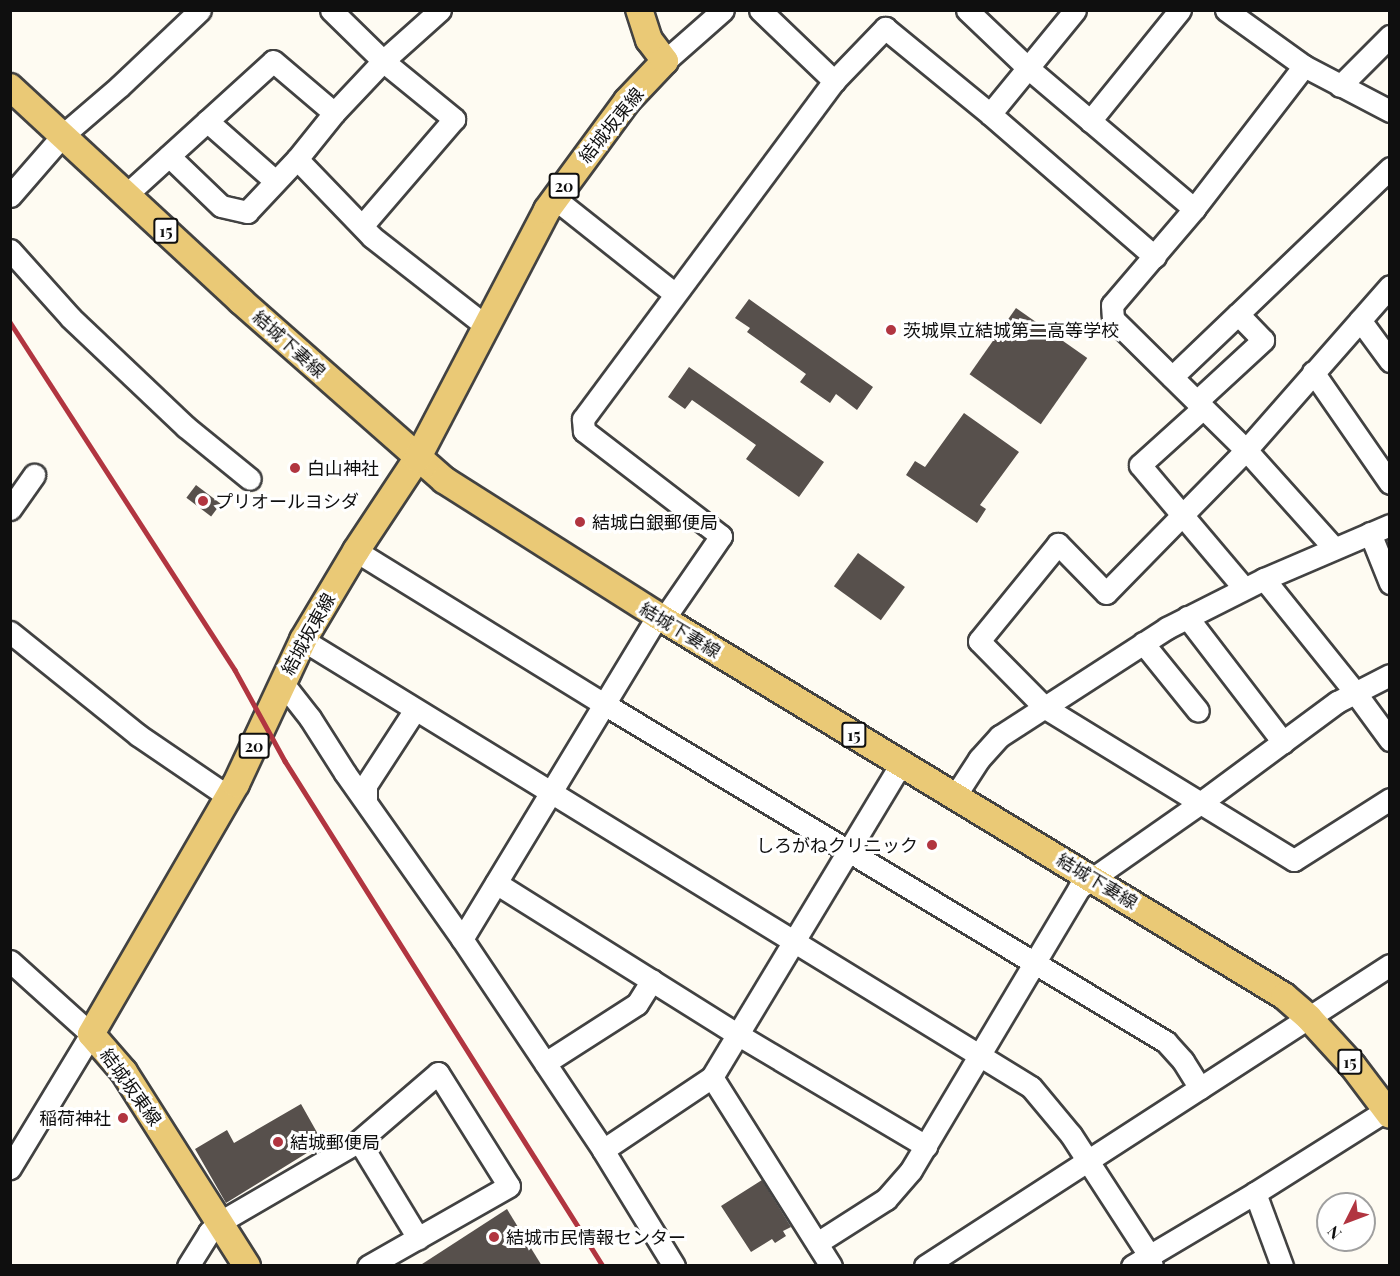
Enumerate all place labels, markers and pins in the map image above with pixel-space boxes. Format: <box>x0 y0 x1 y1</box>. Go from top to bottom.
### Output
place label: 茨城県立結城第二高等学校 <box>903 319 1119 341</box>
marker: 茨城県立結城第二高等学校 <box>884 323 898 337</box>
place label: 白山神社 <box>307 457 379 479</box>
marker: 白山神社 <box>288 461 302 475</box>
place label: プリオールヨシダ <box>215 490 359 512</box>
marker: プリオールヨシダ <box>196 494 210 508</box>
place label: 結城白銀郵便局 <box>592 511 718 533</box>
marker: 結城白銀郵便局 <box>573 515 587 529</box>
place label: しろがねクリニック <box>756 834 918 856</box>
marker: しろがねクリニック <box>923 836 941 854</box>
place label: 稲荷神社 <box>39 1107 111 1129</box>
marker: 稲荷神社 <box>116 1111 130 1125</box>
place label: 結城郵便局 <box>290 1131 380 1153</box>
marker: 結城郵便局 <box>271 1135 285 1149</box>
place label: 結城市民情報センター <box>506 1226 686 1248</box>
marker: 結城市民情報センター <box>487 1230 501 1244</box>

